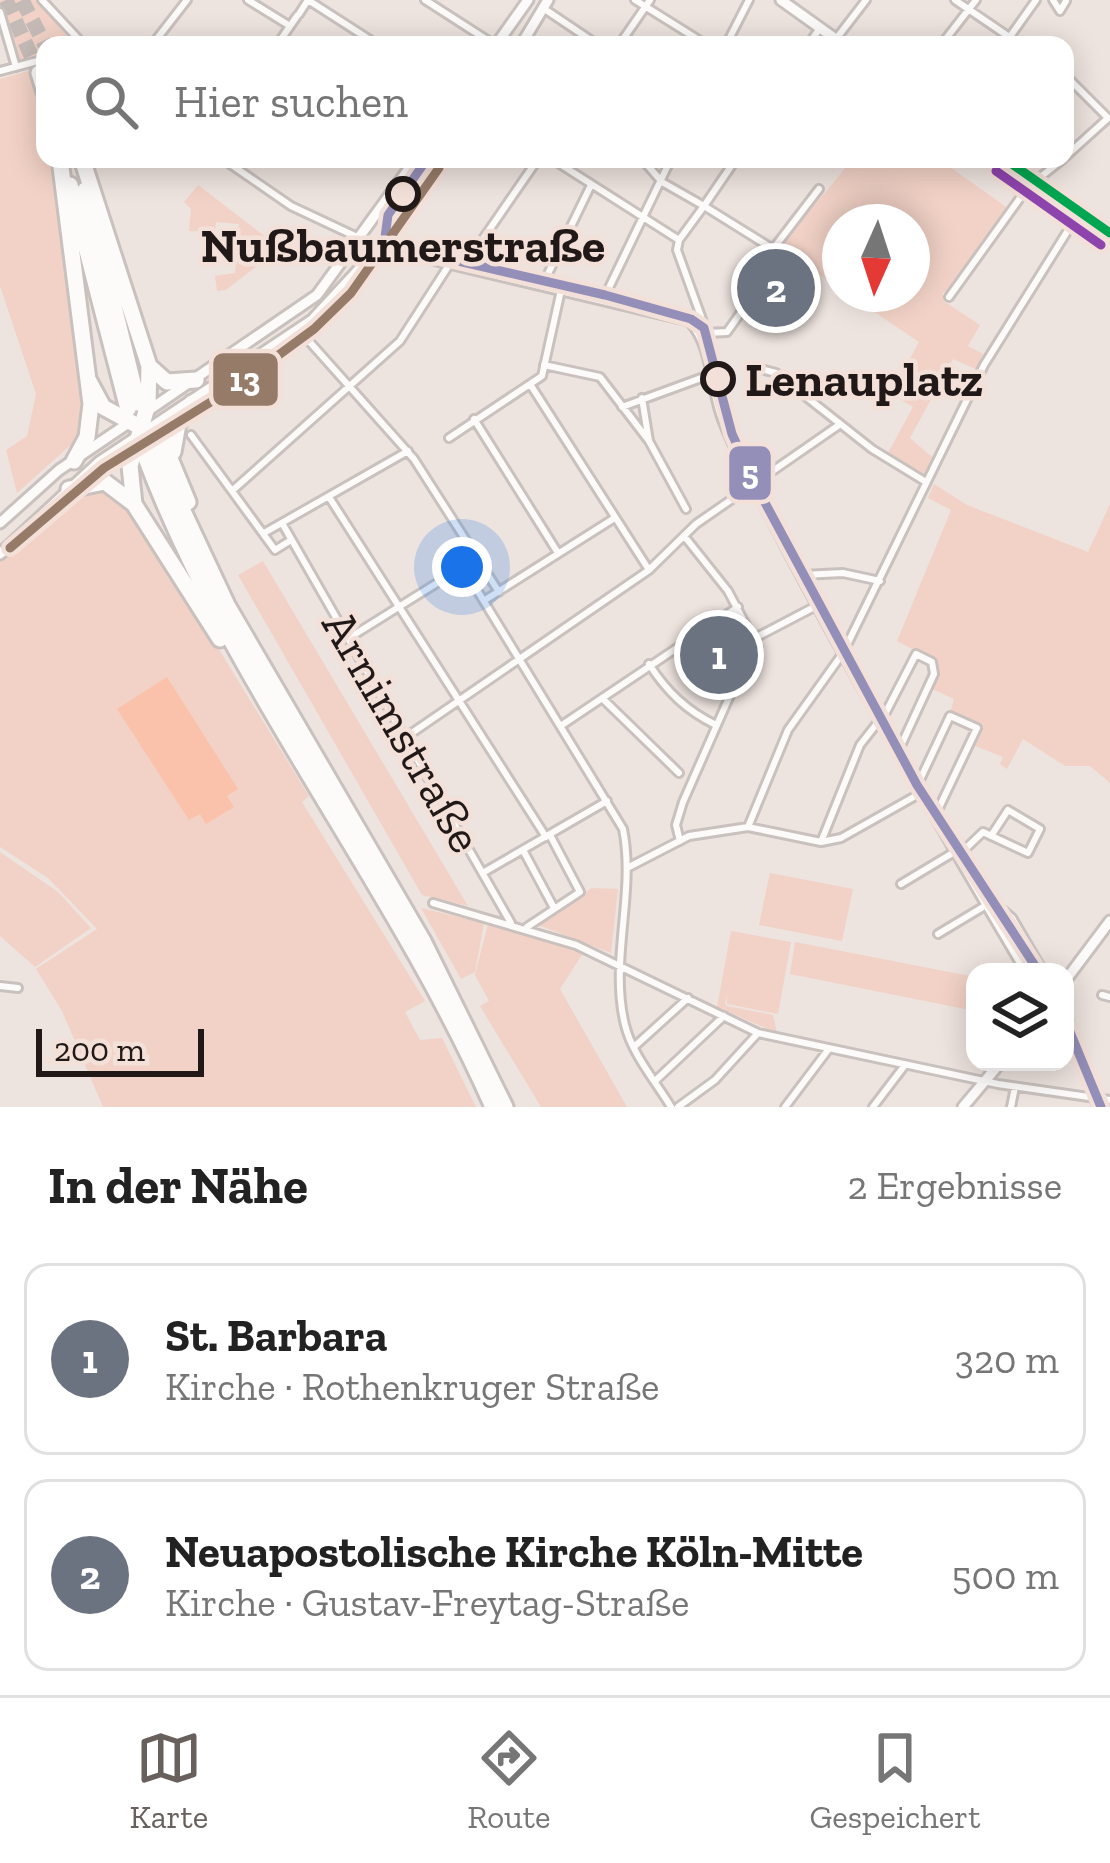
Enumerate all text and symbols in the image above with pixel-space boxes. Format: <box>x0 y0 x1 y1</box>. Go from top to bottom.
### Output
search box <box>36 36 1074 168</box>
icon: search <box>78 69 144 135</box>
text: Hier suchen <box>174 75 408 129</box>
marker: Nußbaumerstraße <box>387 178 419 210</box>
north arrow <box>822 204 930 312</box>
place label: Nußbaumerstraße <box>201 217 605 274</box>
pin: 2 <box>737 243 815 333</box>
line badge: 13 <box>211 351 280 408</box>
place label: Lenauplatz <box>745 351 983 408</box>
text: 13 <box>230 360 260 399</box>
marker: Lenauplatz <box>702 363 734 395</box>
line badge: 5 <box>727 444 773 502</box>
text: 5 <box>741 453 759 492</box>
your location <box>432 537 492 597</box>
street label: Arnimstraße <box>310 600 495 862</box>
pin: 1 <box>680 610 758 700</box>
map controls <box>966 963 1074 1071</box>
button: layers <box>966 963 1074 1071</box>
scale bar <box>36 1023 204 1076</box>
text: 200 m <box>54 1030 145 1069</box>
text: In der Nähe <box>48 1155 308 1216</box>
text: 2 Ergebnisse <box>847 1162 1062 1209</box>
text: St. Barbara <box>165 1309 387 1363</box>
text: 1 <box>82 1336 98 1383</box>
text: 320 m <box>955 1336 1059 1383</box>
text: Kirche · Rothenkruger Straße <box>165 1363 659 1410</box>
text: Neuapostolische Kirche Köln-Mitte <box>165 1525 863 1579</box>
text: 2 <box>80 1552 100 1599</box>
text: 500 m <box>952 1552 1059 1599</box>
text: Kirche · Gustav-Freytag-Straße <box>165 1579 689 1626</box>
tab: Karte <box>130 1725 208 1836</box>
tab: Route <box>467 1725 550 1836</box>
tab: Gespeichert <box>809 1725 980 1836</box>

